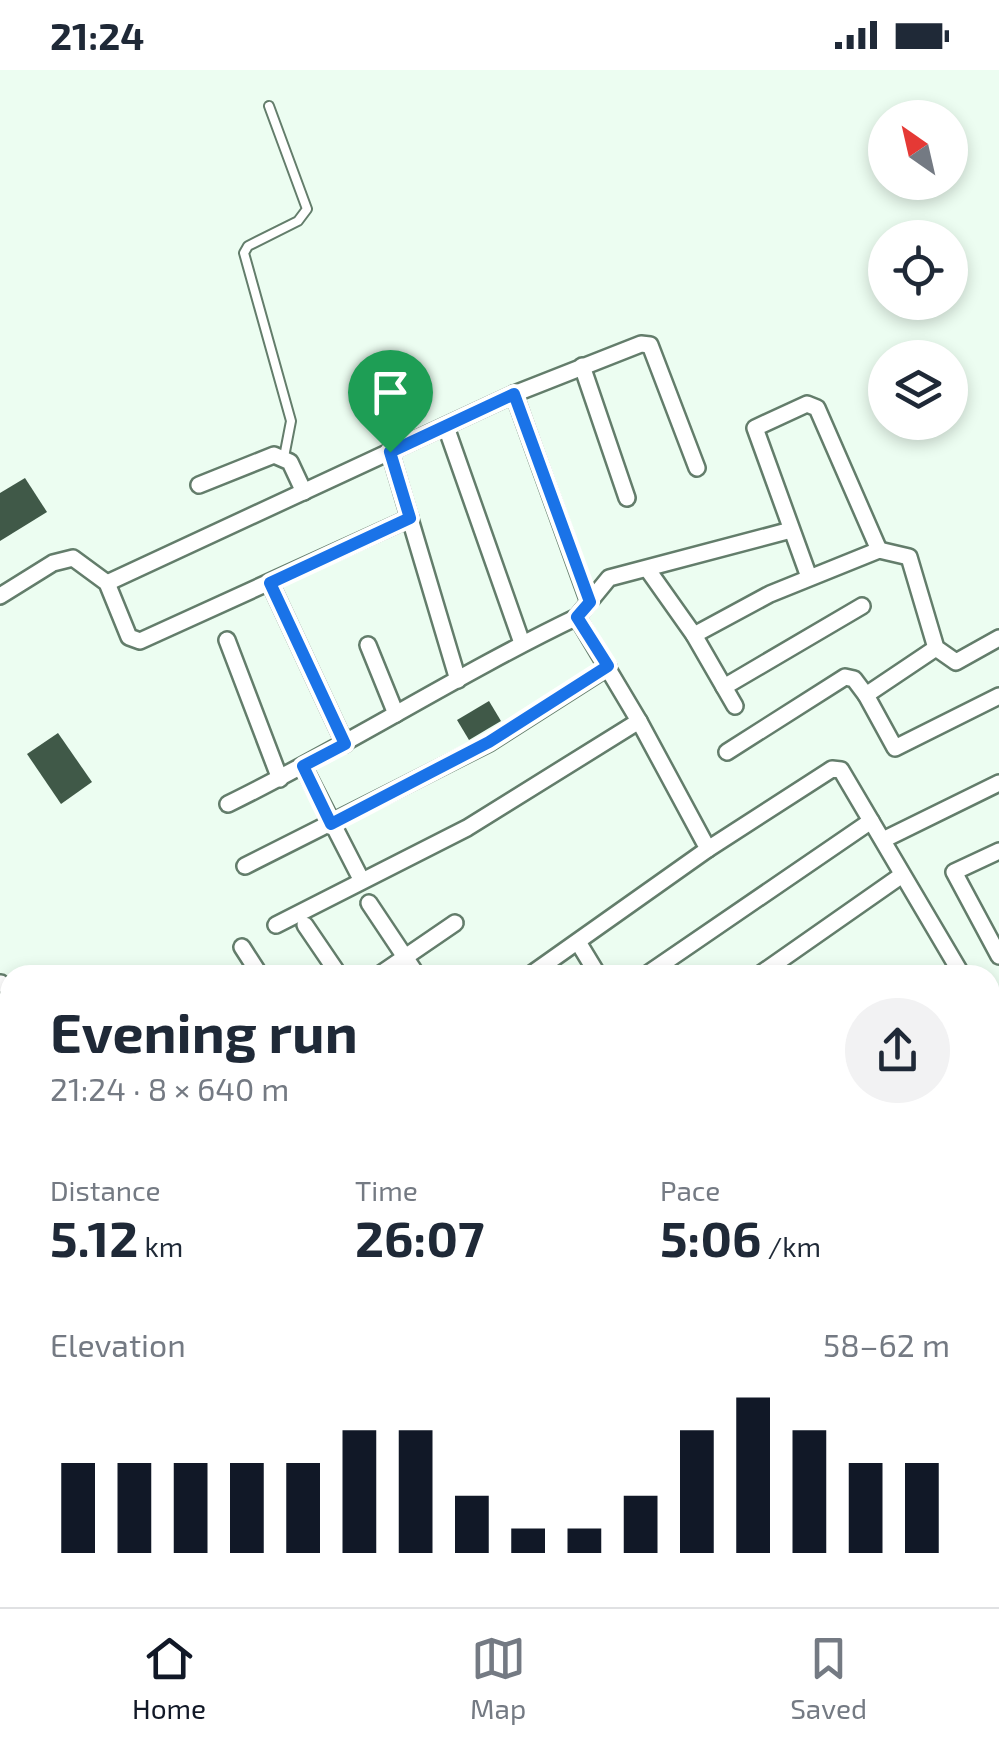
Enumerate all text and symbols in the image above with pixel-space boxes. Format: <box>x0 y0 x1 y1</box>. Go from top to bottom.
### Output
text: 21:24 <box>50 12 145 58</box>
north arrow <box>868 100 968 200</box>
map controls <box>868 100 968 440</box>
button: locate <box>868 220 968 320</box>
button: layers <box>868 340 968 440</box>
pin <box>348 350 433 453</box>
icon: arrive <box>363 365 418 420</box>
text: Evening run <box>50 998 358 1064</box>
button: share <box>845 998 950 1103</box>
text: 21:24 · 8 × 640 m <box>50 1069 289 1107</box>
text: Distance <box>50 1173 161 1207</box>
text: Time <box>355 1173 418 1207</box>
text: Pace <box>660 1173 720 1207</box>
text: 5.12 <box>50 1207 138 1267</box>
text: 26:07 <box>355 1207 484 1267</box>
text: 5:06 <box>660 1207 762 1267</box>
text: km <box>138 1229 183 1263</box>
text: /km <box>762 1229 821 1263</box>
text: Elevation <box>50 1325 186 1363</box>
text: 58–62 m <box>823 1325 950 1363</box>
tab: Home <box>132 1631 206 1725</box>
tab: Map <box>470 1631 526 1725</box>
tab: Saved <box>790 1631 867 1725</box>

